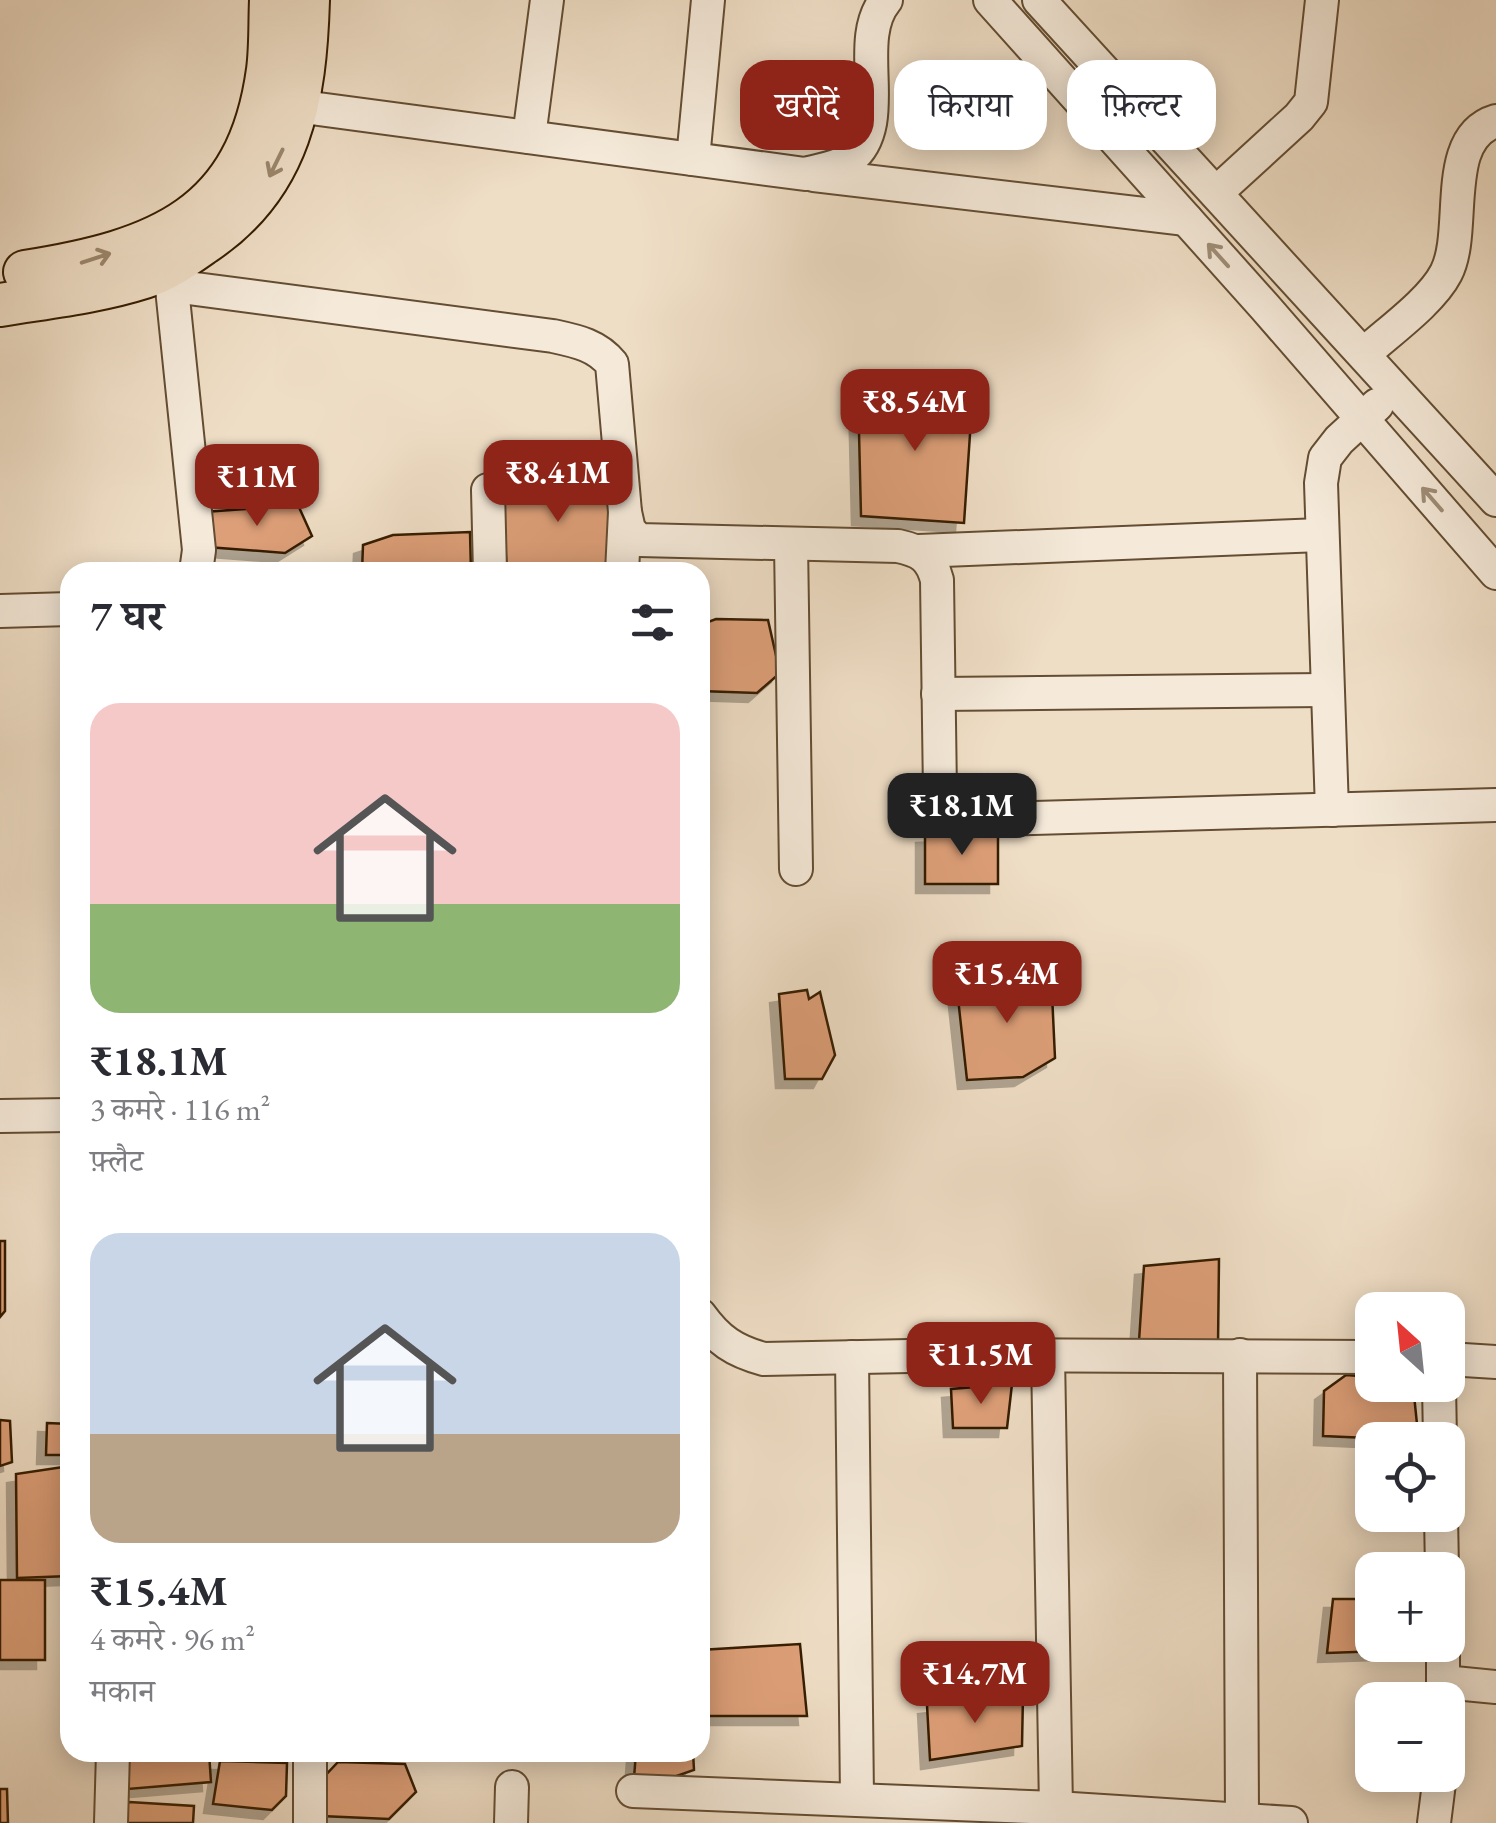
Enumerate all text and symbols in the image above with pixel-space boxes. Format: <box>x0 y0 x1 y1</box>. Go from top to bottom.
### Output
chip: खरीदें <box>740 60 874 150</box>
chip: किराया <box>894 60 1047 150</box>
chip: फ़िल्टर <box>1067 60 1216 150</box>
one-way arrow <box>266 147 285 177</box>
one-way arrow <box>1206 243 1229 268</box>
one-way arrow <box>79 247 111 265</box>
pin: ₹8.54M <box>834 369 996 454</box>
text: ₹8.54M <box>863 380 967 422</box>
pin: ₹8.41M <box>477 440 639 525</box>
pin: ₹11M <box>198 444 316 529</box>
text: ₹8.41M <box>506 451 610 493</box>
text: ₹11M <box>217 455 297 497</box>
one-way arrow <box>1421 487 1444 512</box>
text: 7 घर <box>90 588 164 643</box>
icon: filters <box>625 595 680 650</box>
icon: home <box>295 768 475 948</box>
pin: ₹18.1M <box>881 773 1043 858</box>
text: ₹18.1M <box>910 784 1014 826</box>
pin: ₹15.4M <box>926 941 1088 1026</box>
text: ₹15.4M <box>955 952 1059 994</box>
text: ₹18.1M <box>90 1033 228 1088</box>
text: 3 कमरे · 116 m² <box>90 1088 270 1130</box>
text: फ़्लैट <box>90 1140 143 1182</box>
north arrow <box>1355 1292 1465 1402</box>
map controls <box>1355 1292 1465 1792</box>
icon: home <box>295 1298 475 1478</box>
pin: ₹11.5M <box>900 1322 1062 1407</box>
text: ₹11.5M <box>929 1333 1033 1375</box>
button: locate <box>1355 1422 1465 1532</box>
button: + <box>1355 1552 1465 1662</box>
text: ₹15.4M <box>90 1563 228 1618</box>
text: 4 कमरे · 96 m² <box>90 1618 255 1660</box>
pin: ₹14.7M <box>894 1641 1056 1726</box>
text: ₹14.7M <box>923 1652 1027 1694</box>
text: मकान <box>90 1670 155 1712</box>
button: − <box>1355 1682 1465 1792</box>

